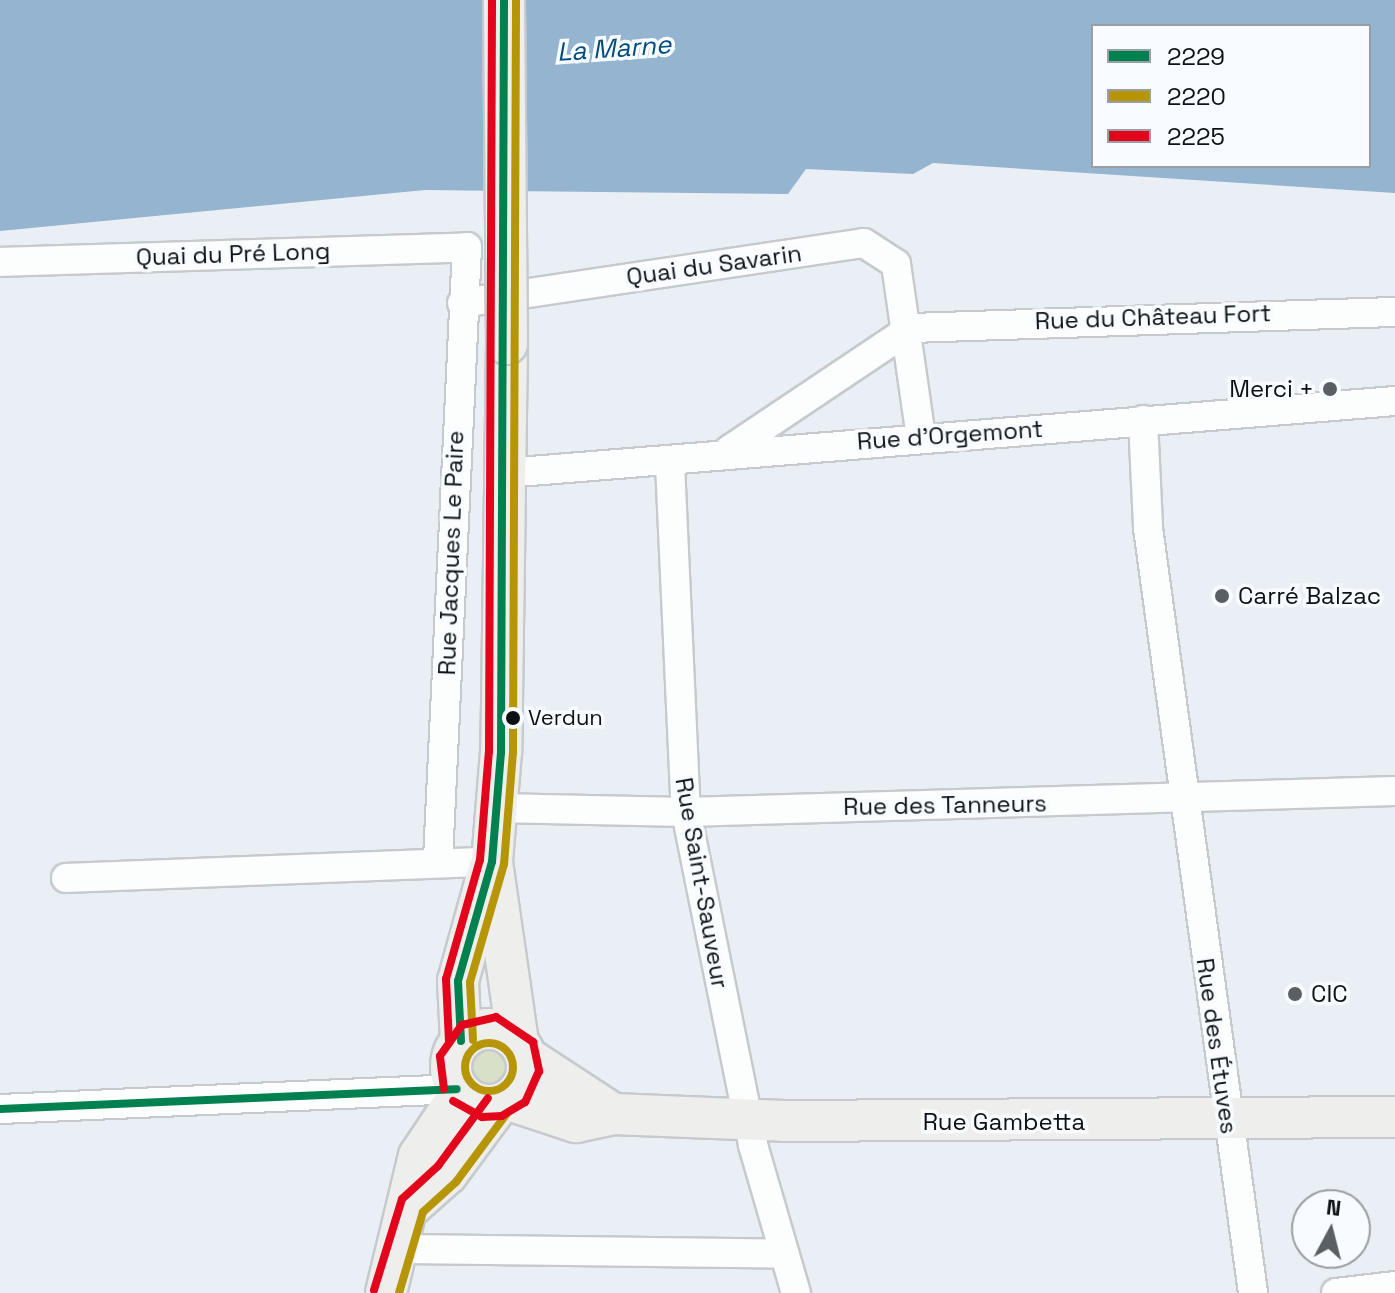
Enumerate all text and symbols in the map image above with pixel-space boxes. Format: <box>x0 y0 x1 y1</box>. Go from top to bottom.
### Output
legend <box>1091 24 1371 168</box>
water label: La Marne <box>556 29 672 69</box>
text: 2229 <box>1167 41 1225 72</box>
text: 2220 <box>1167 81 1226 112</box>
text: 2225 <box>1167 121 1225 152</box>
street label: Quai du Pré Long <box>135 236 331 272</box>
street label: Quai du Savarin <box>624 238 804 292</box>
street label: Rue du Château Fort <box>1034 298 1272 336</box>
place label: Merci + <box>1229 375 1314 403</box>
marker: Merci + <box>1321 380 1339 398</box>
street label: Rue d'Orgemont <box>856 414 1044 456</box>
street label: Rue Jacques Le Paire <box>432 430 470 676</box>
place label: Carré Balzac <box>1238 582 1381 610</box>
marker: Carré Balzac <box>1213 587 1231 605</box>
place label: Verdun <box>528 705 603 731</box>
marker: Verdun <box>505 710 521 726</box>
street label: Rue Saint-Sauveur <box>669 775 735 991</box>
street label: Rue des Tanneurs <box>843 789 1047 821</box>
street label: Rue des Étuves <box>1190 956 1244 1136</box>
place label: CIC <box>1311 980 1348 1008</box>
marker: CIC <box>1286 985 1304 1003</box>
street label: Rue Gambetta <box>923 1108 1085 1136</box>
north arrow <box>1291 1189 1371 1269</box>
text: N <box>1325 1192 1343 1222</box>

